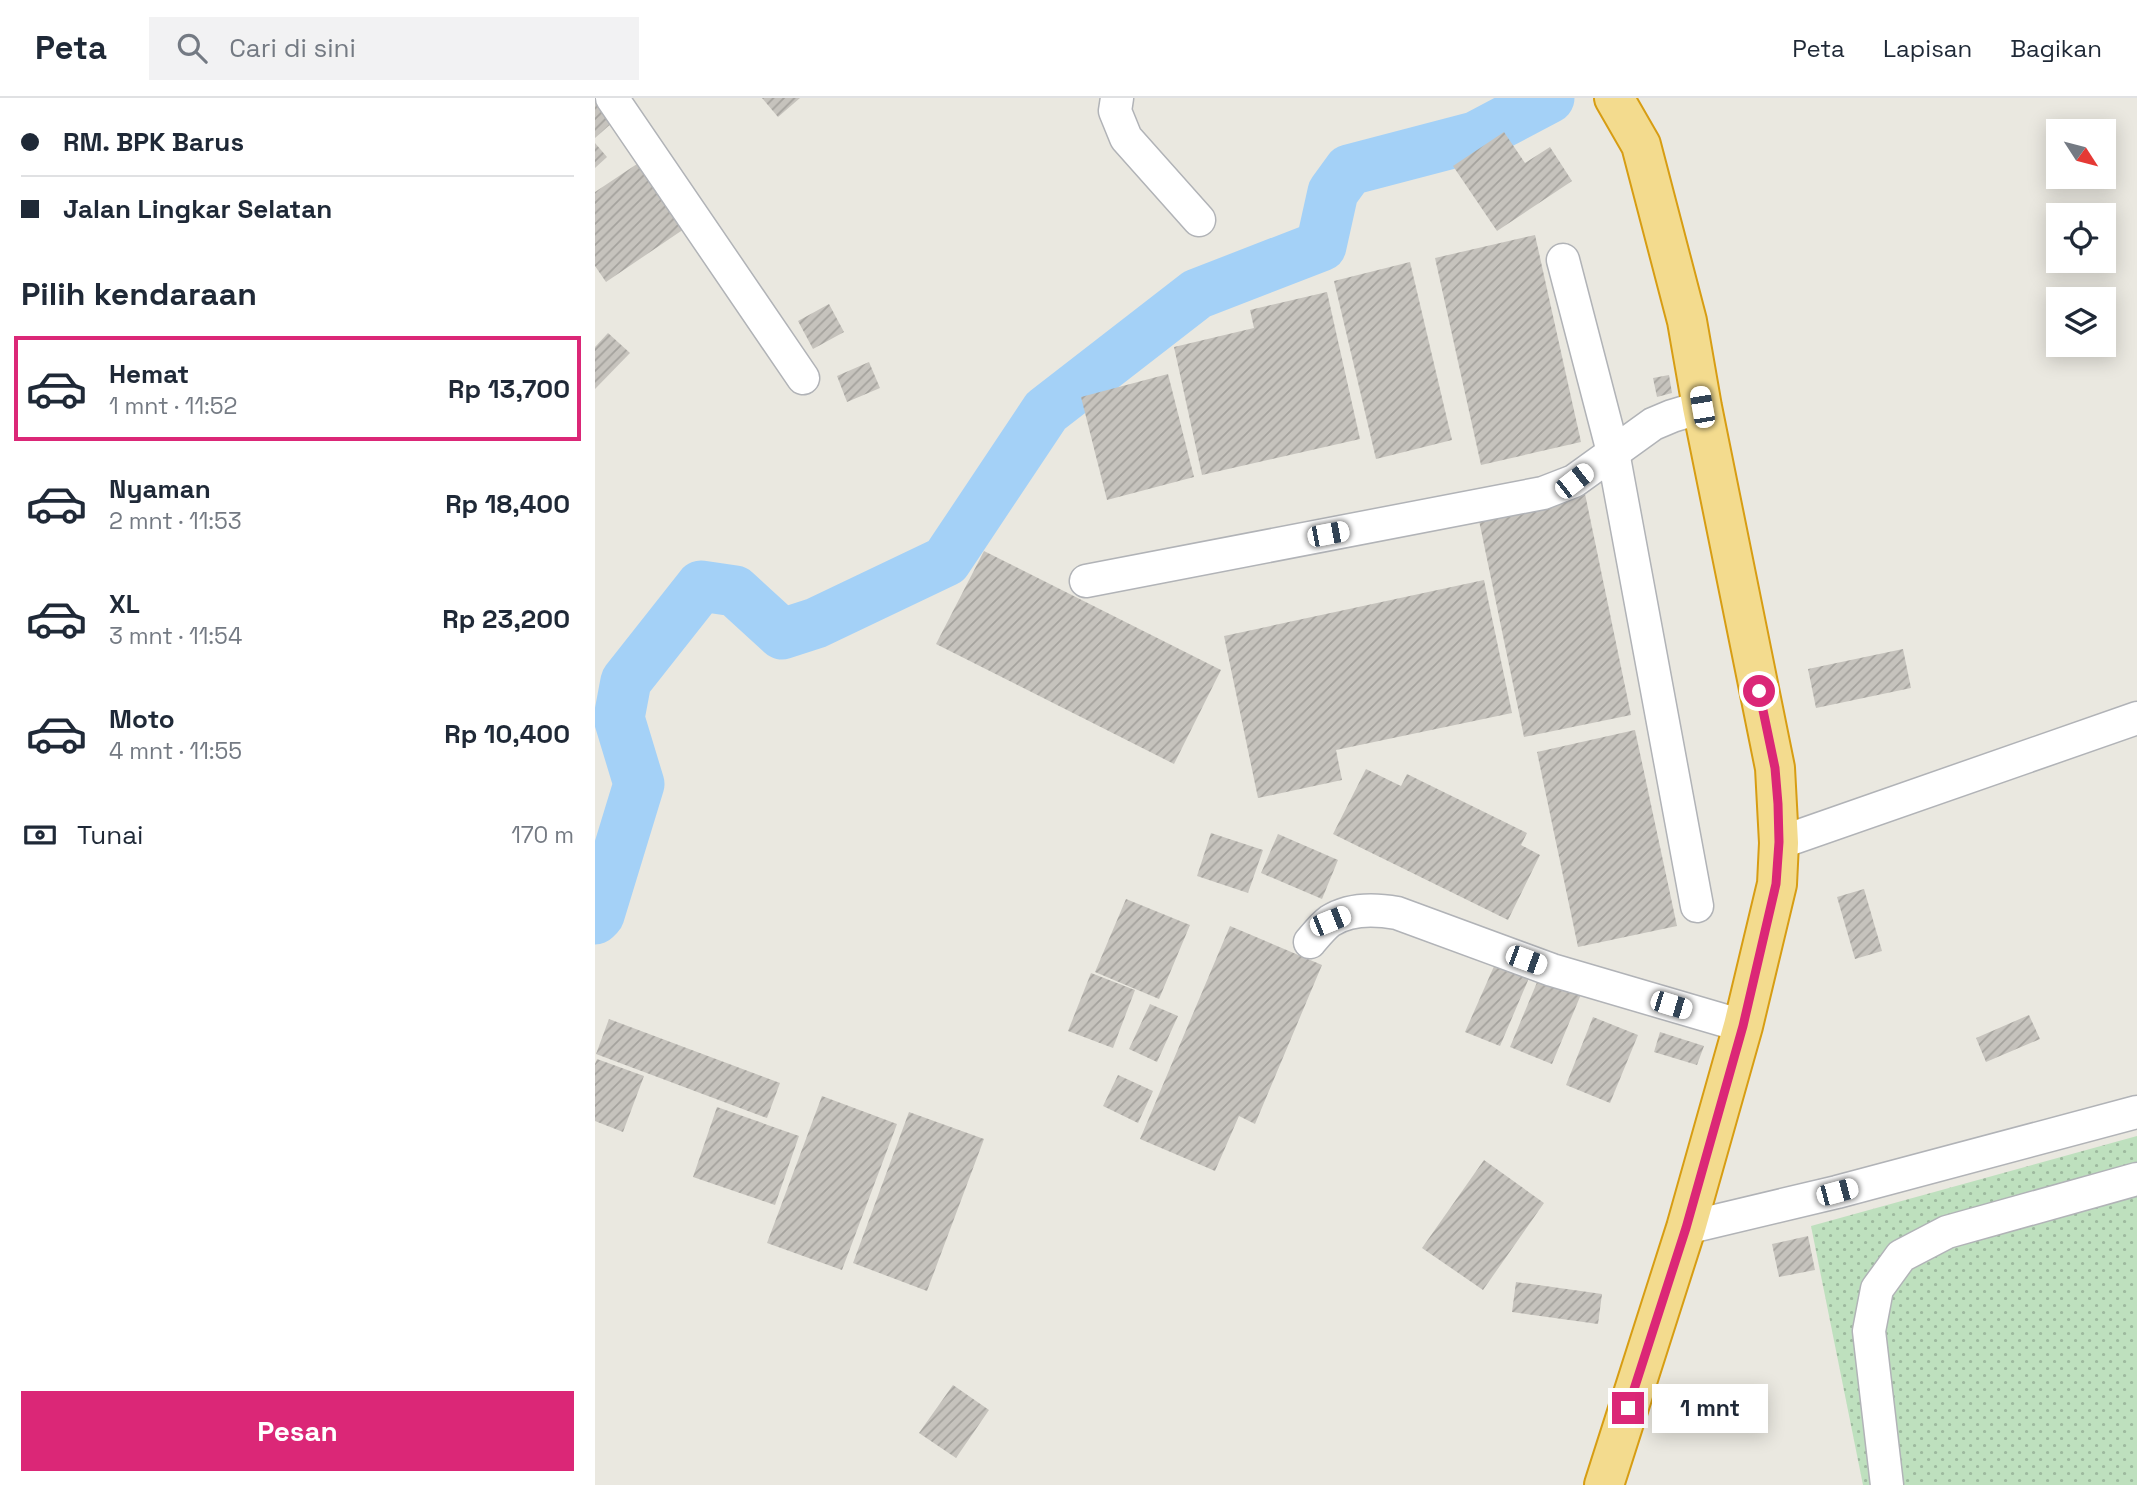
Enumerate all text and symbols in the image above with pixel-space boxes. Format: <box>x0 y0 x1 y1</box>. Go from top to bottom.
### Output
search box <box>149 17 639 80</box>
text: Peta <box>35 27 107 69</box>
icon: search <box>173 29 211 67</box>
text: Cari di sini <box>229 31 356 65</box>
text: Peta <box>1792 33 1845 64</box>
text: Lapisan <box>1883 33 1972 64</box>
text: Bagikan <box>2010 33 2102 64</box>
north arrow <box>2046 119 2116 189</box>
map controls <box>2046 119 2116 357</box>
text: RM. BPK Barus <box>63 125 244 159</box>
text: Jalan Lingkar Selatan <box>63 192 332 226</box>
button: locate <box>2046 203 2116 273</box>
text: Pilih kendaraan <box>21 274 257 314</box>
button: layers <box>2046 287 2116 357</box>
icon: car <box>25 357 88 420</box>
text: Hemat <box>109 357 189 391</box>
text: Rp 13,700 <box>448 372 570 406</box>
car <box>1689 384 1716 430</box>
text: 1 mnt · 11:52 <box>109 391 237 421</box>
car <box>1551 460 1598 502</box>
icon: car <box>25 472 88 535</box>
text: Nyaman <box>109 472 211 506</box>
text: Rp 18,400 <box>445 487 570 521</box>
text: 2 mnt · 11:53 <box>109 506 242 536</box>
car <box>1306 520 1351 548</box>
icon: car <box>25 587 88 650</box>
text: XL <box>109 587 140 621</box>
text: Rp 23,200 <box>442 602 570 636</box>
text: 3 mnt · 11:54 <box>109 621 242 651</box>
route start <box>1743 675 1775 707</box>
icon: car <box>25 702 88 765</box>
text: Moto <box>109 702 175 736</box>
text: Rp 10,400 <box>444 717 570 751</box>
text: 4 mnt · 11:55 <box>109 736 242 766</box>
icon: cash <box>21 816 59 854</box>
text: Tunai <box>77 818 143 852</box>
text: 170 m <box>511 820 574 850</box>
car <box>1307 903 1354 939</box>
car <box>1503 943 1550 977</box>
car <box>1648 989 1695 1021</box>
car <box>1814 1176 1861 1208</box>
callout: 1 mnt <box>1653 1384 1768 1432</box>
button: Pesan <box>21 1391 574 1471</box>
route end <box>1612 1392 1644 1424</box>
text: 1 mnt <box>1680 1393 1740 1423</box>

